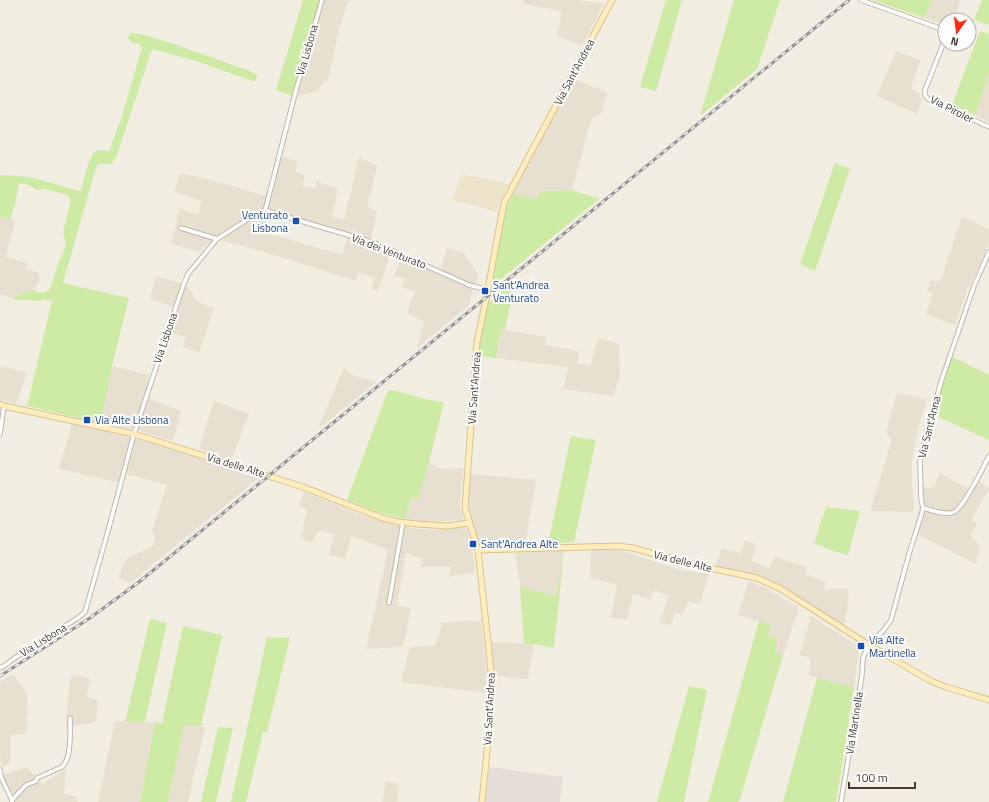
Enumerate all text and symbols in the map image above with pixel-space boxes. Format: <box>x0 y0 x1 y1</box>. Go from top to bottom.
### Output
north arrow <box>937 12 977 52</box>
street label: Via Lisbona <box>292 22 322 77</box>
text: N <box>949 33 960 50</box>
street label: Via Sant'Andrea <box>550 36 598 108</box>
street label: Via Piroler <box>927 91 977 127</box>
place label: Venturato Lisbona <box>242 207 288 236</box>
marker: Venturato Lisbona <box>291 216 301 226</box>
street label: Via dei Venturato <box>349 229 429 273</box>
place label: Sant'Andrea Venturato <box>493 277 550 306</box>
marker: Sant'Andrea Venturato <box>480 286 490 296</box>
street label: Via Lisbona <box>149 310 181 365</box>
street label: Via Sant'Andrea <box>463 351 485 425</box>
street label: Via Sant'Anna <box>914 394 945 460</box>
place label: Via Alte Lisbona <box>95 412 169 428</box>
marker: Via Alte Lisbona <box>82 415 92 425</box>
street label: Via delle Alte <box>205 449 267 482</box>
place label: Sant'Andrea Alte <box>481 536 558 552</box>
marker: Sant'Andrea Alte <box>468 539 478 549</box>
street label: Via delle Alte <box>652 546 714 576</box>
street label: Via Lisbona <box>16 619 70 661</box>
place label: Via Alte Martinella <box>869 632 916 661</box>
marker: Via Alte Martinella <box>856 641 866 651</box>
street label: Via Sant'Andrea <box>479 672 499 746</box>
street label: Via Martinella <box>841 690 867 756</box>
scale bar <box>849 764 915 790</box>
text: 100 m <box>855 768 888 787</box>

